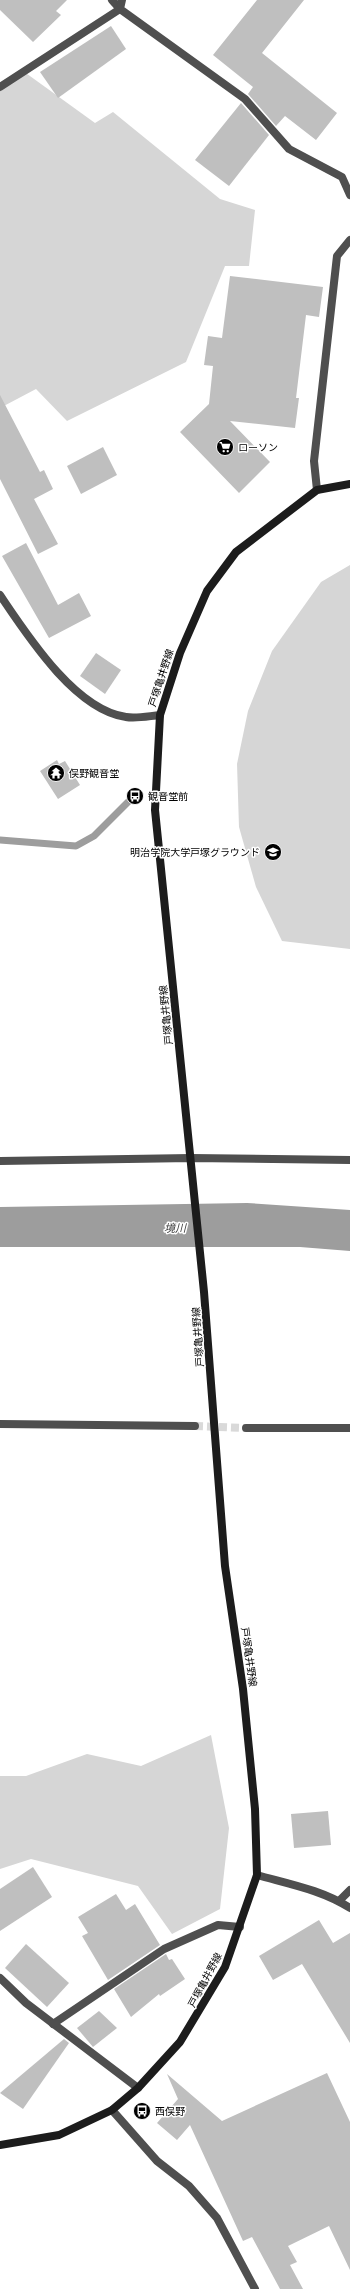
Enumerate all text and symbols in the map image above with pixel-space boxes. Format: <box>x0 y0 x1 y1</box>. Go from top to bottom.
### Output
supermarket icon: ローソン <box>215 437 235 457</box>
place label: ローソン <box>238 440 278 455</box>
street label: 戸塚亀井野線 <box>145 647 177 709</box>
temple icon: 俣野観音堂 <box>46 763 66 783</box>
place label: 俣野観音堂 <box>69 766 119 781</box>
bus stop icon: 観音堂前 <box>125 786 145 806</box>
place label: 観音堂前 <box>148 789 188 804</box>
school or university icon: 明治学院大学戸塚グラウンド <box>263 842 283 862</box>
place label: 明治学院大学戸塚グラウンド <box>130 845 260 860</box>
street label: 戸塚亀井野線 <box>155 984 177 1046</box>
water label: 境川 <box>164 1220 187 1236</box>
street label: 戸塚亀井野線 <box>188 1307 208 1367</box>
street label: 戸塚亀井野線 <box>237 1626 261 1688</box>
street label: 戸塚亀井野線 <box>184 1950 226 2010</box>
bus stop icon: 西俣野 <box>132 2101 152 2121</box>
place label: 西俣野 <box>155 2104 185 2119</box>

